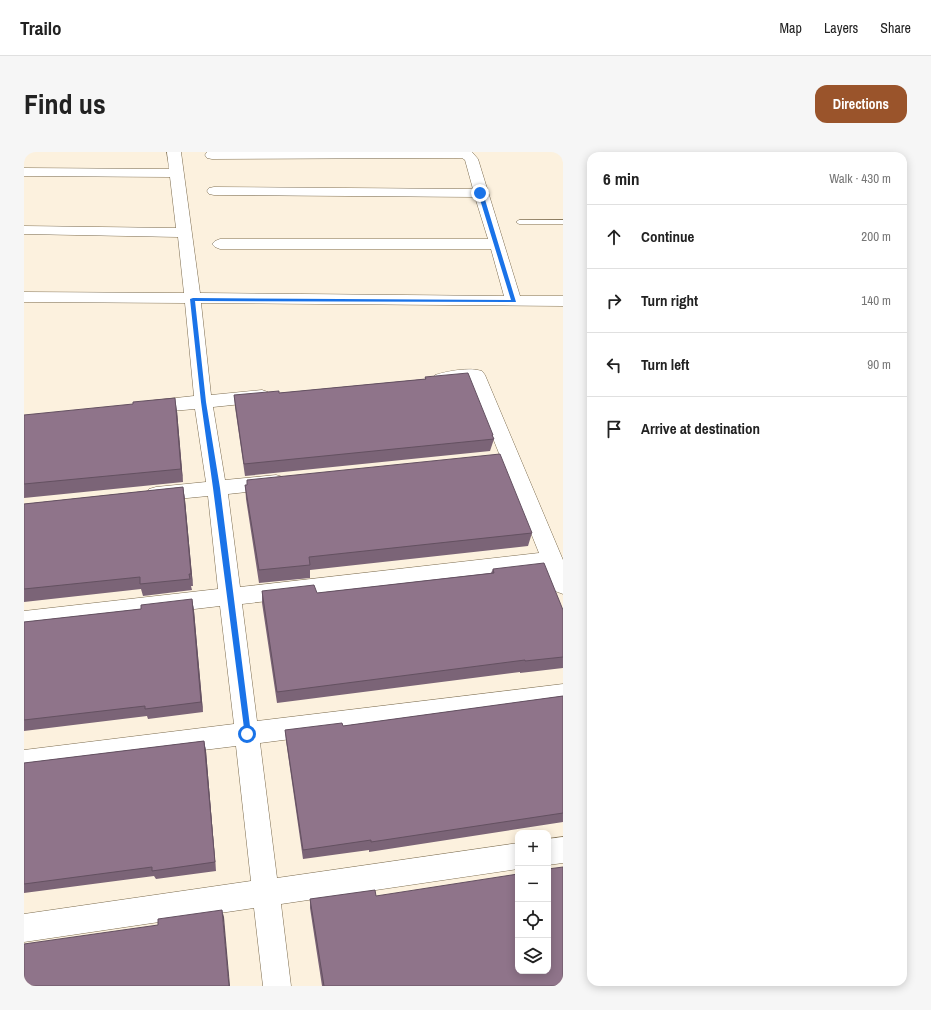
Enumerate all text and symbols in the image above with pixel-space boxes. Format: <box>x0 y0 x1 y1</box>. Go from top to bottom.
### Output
text: Trailo <box>20 15 62 41</box>
text: Map <box>780 19 802 37</box>
text: Layers <box>824 19 858 37</box>
text: Share <box>880 19 911 37</box>
text: Find us <box>24 85 106 123</box>
button: Directions <box>815 85 907 123</box>
text: 6 min <box>603 167 639 190</box>
text: Walk · 430 m <box>829 170 891 187</box>
route end <box>471 184 489 202</box>
icon: ahead <box>603 226 625 248</box>
text: Continue <box>641 226 694 247</box>
text: 200 m <box>861 228 891 245</box>
icon: right <box>603 290 625 312</box>
text: Turn right <box>641 290 698 311</box>
text: 140 m <box>861 292 891 309</box>
icon: left <box>603 354 625 376</box>
text: Turn left <box>641 354 689 375</box>
text: 90 m <box>867 356 891 373</box>
icon: arrive <box>603 418 625 440</box>
text: Arrive at destination <box>641 418 760 439</box>
route start <box>238 725 256 743</box>
map controls <box>515 830 551 974</box>
button: + <box>515 830 551 866</box>
button: − <box>515 866 551 902</box>
button: locate <box>515 902 551 938</box>
button: layers <box>515 938 551 974</box>

